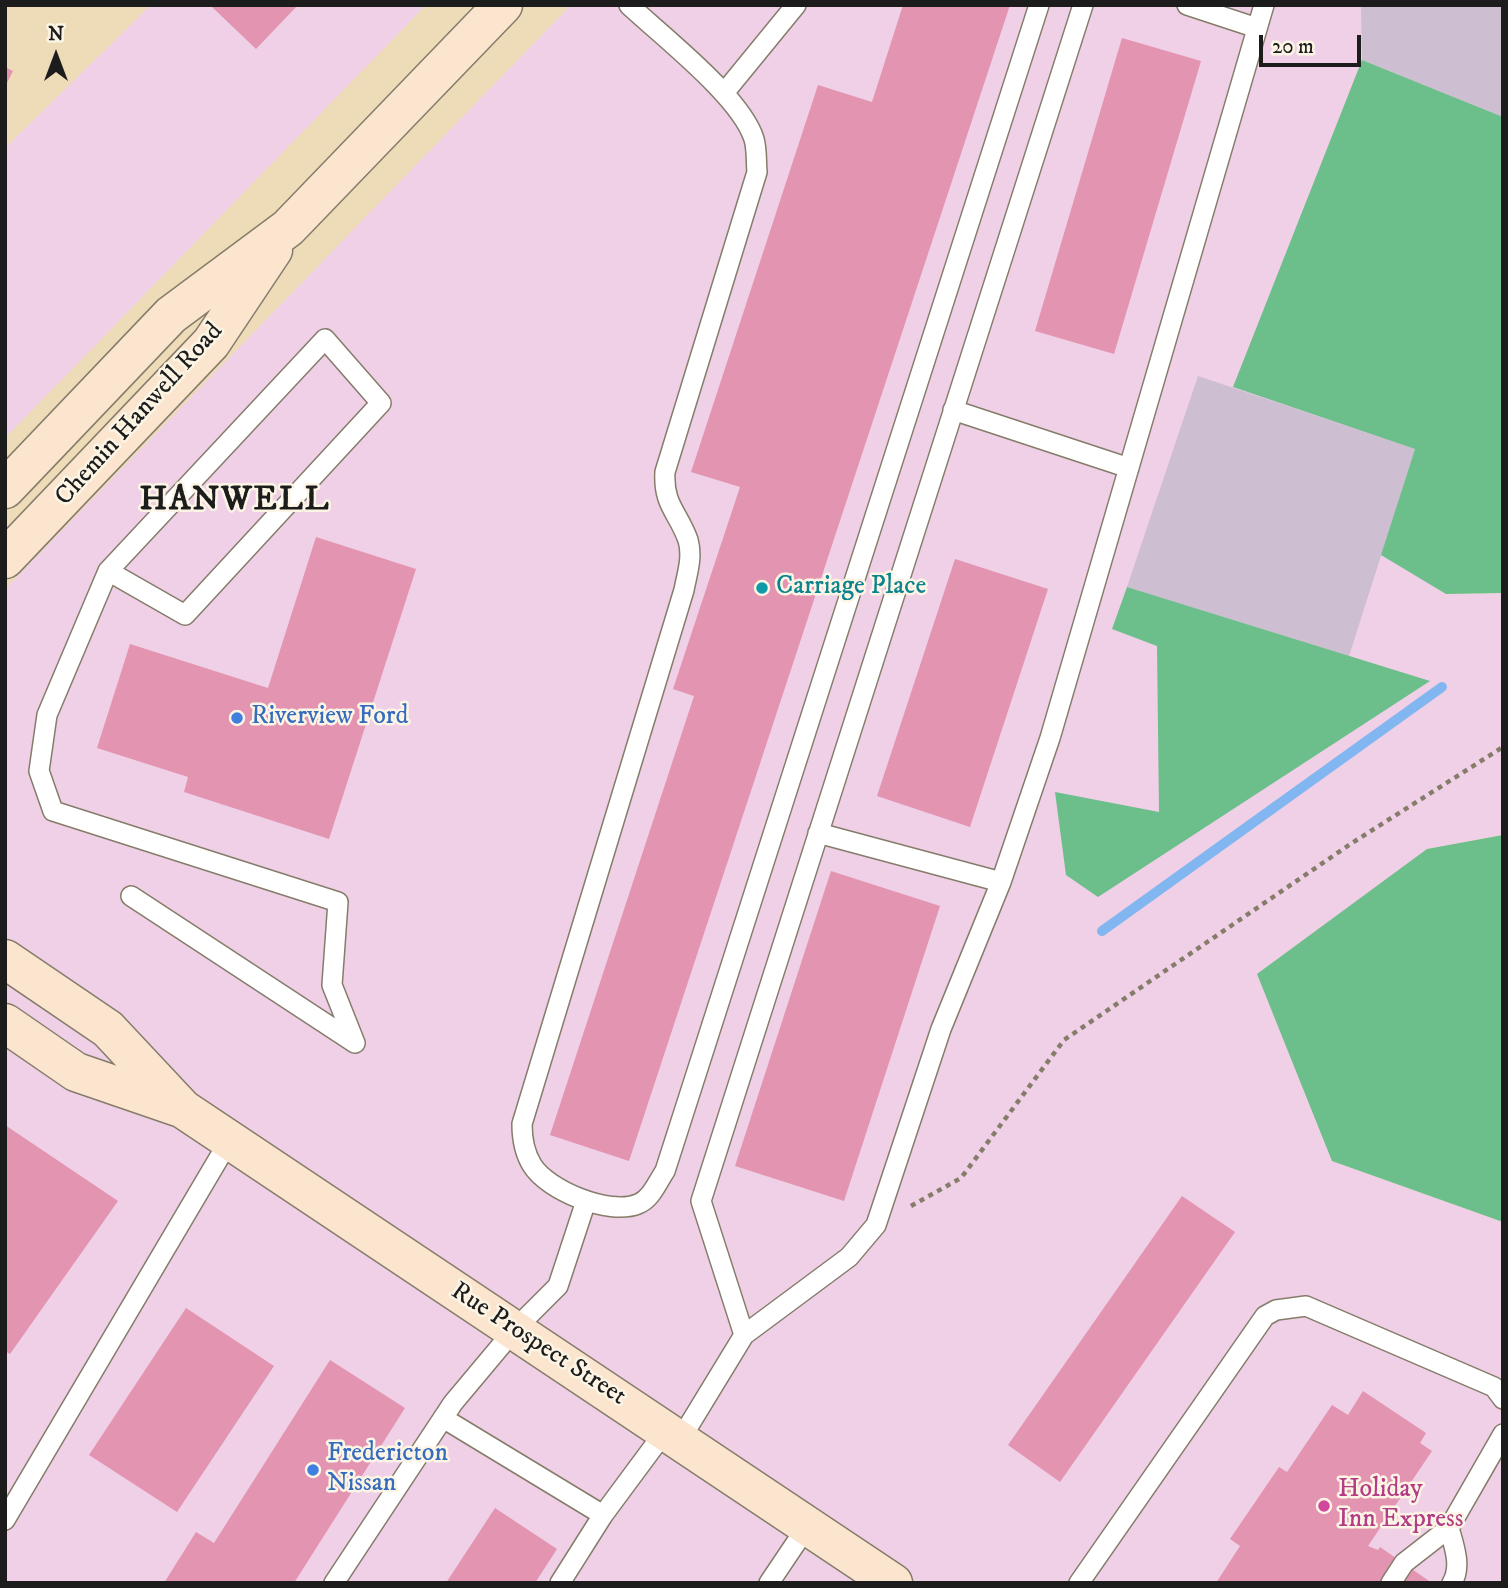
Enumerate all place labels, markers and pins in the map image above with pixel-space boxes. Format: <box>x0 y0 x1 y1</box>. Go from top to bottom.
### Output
place label: Carriage Place <box>776 572 926 604</box>
marker: Carriage Place <box>754 580 770 596</box>
place label: Riverview Ford <box>251 702 408 734</box>
marker: Riverview Ford <box>229 710 245 726</box>
place label: Fredericton Nissan <box>327 1439 448 1500</box>
marker: Fredericton Nissan <box>305 1462 321 1478</box>
place label: Holiday Inn Express <box>1338 1475 1463 1536</box>
marker: Holiday Inn Express <box>1316 1498 1332 1514</box>

